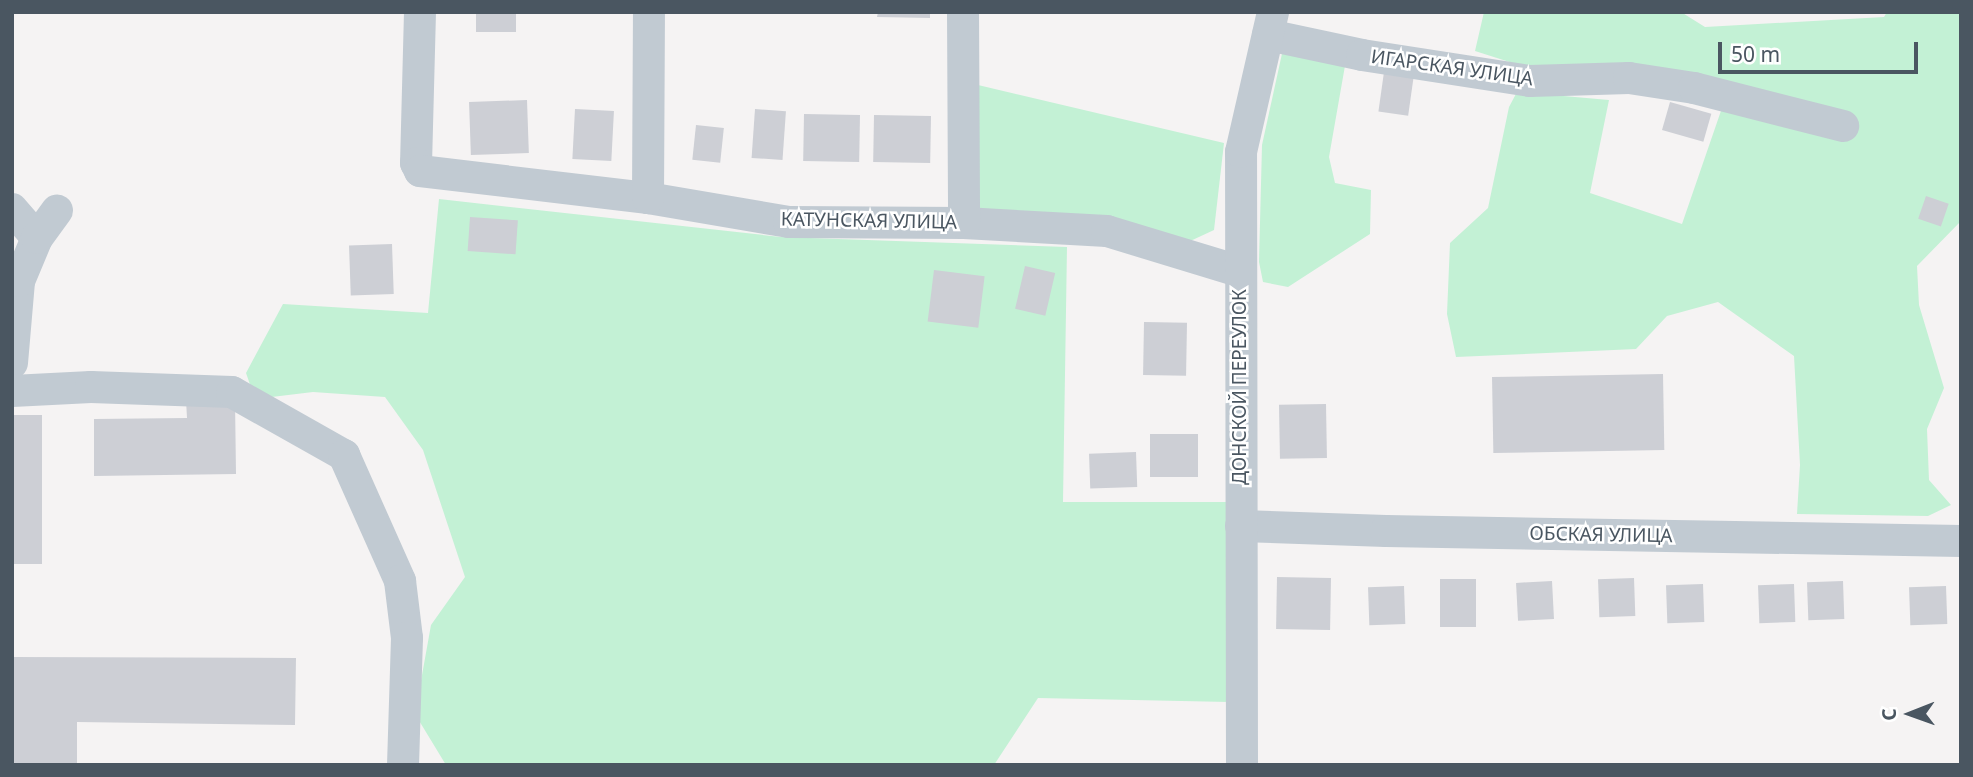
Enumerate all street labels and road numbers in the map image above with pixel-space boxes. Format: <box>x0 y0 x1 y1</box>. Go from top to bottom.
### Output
street label: ИГАРСКАЯ УЛИЦА <box>1370 45 1534 91</box>
street label: КАТУНСКАЯ УЛИЦА <box>781 208 957 234</box>
street label: ДОНСКОЙ ПЕРЕУЛОК <box>1229 289 1251 485</box>
street label: ОБСКАЯ УЛИЦА <box>1529 522 1673 548</box>

